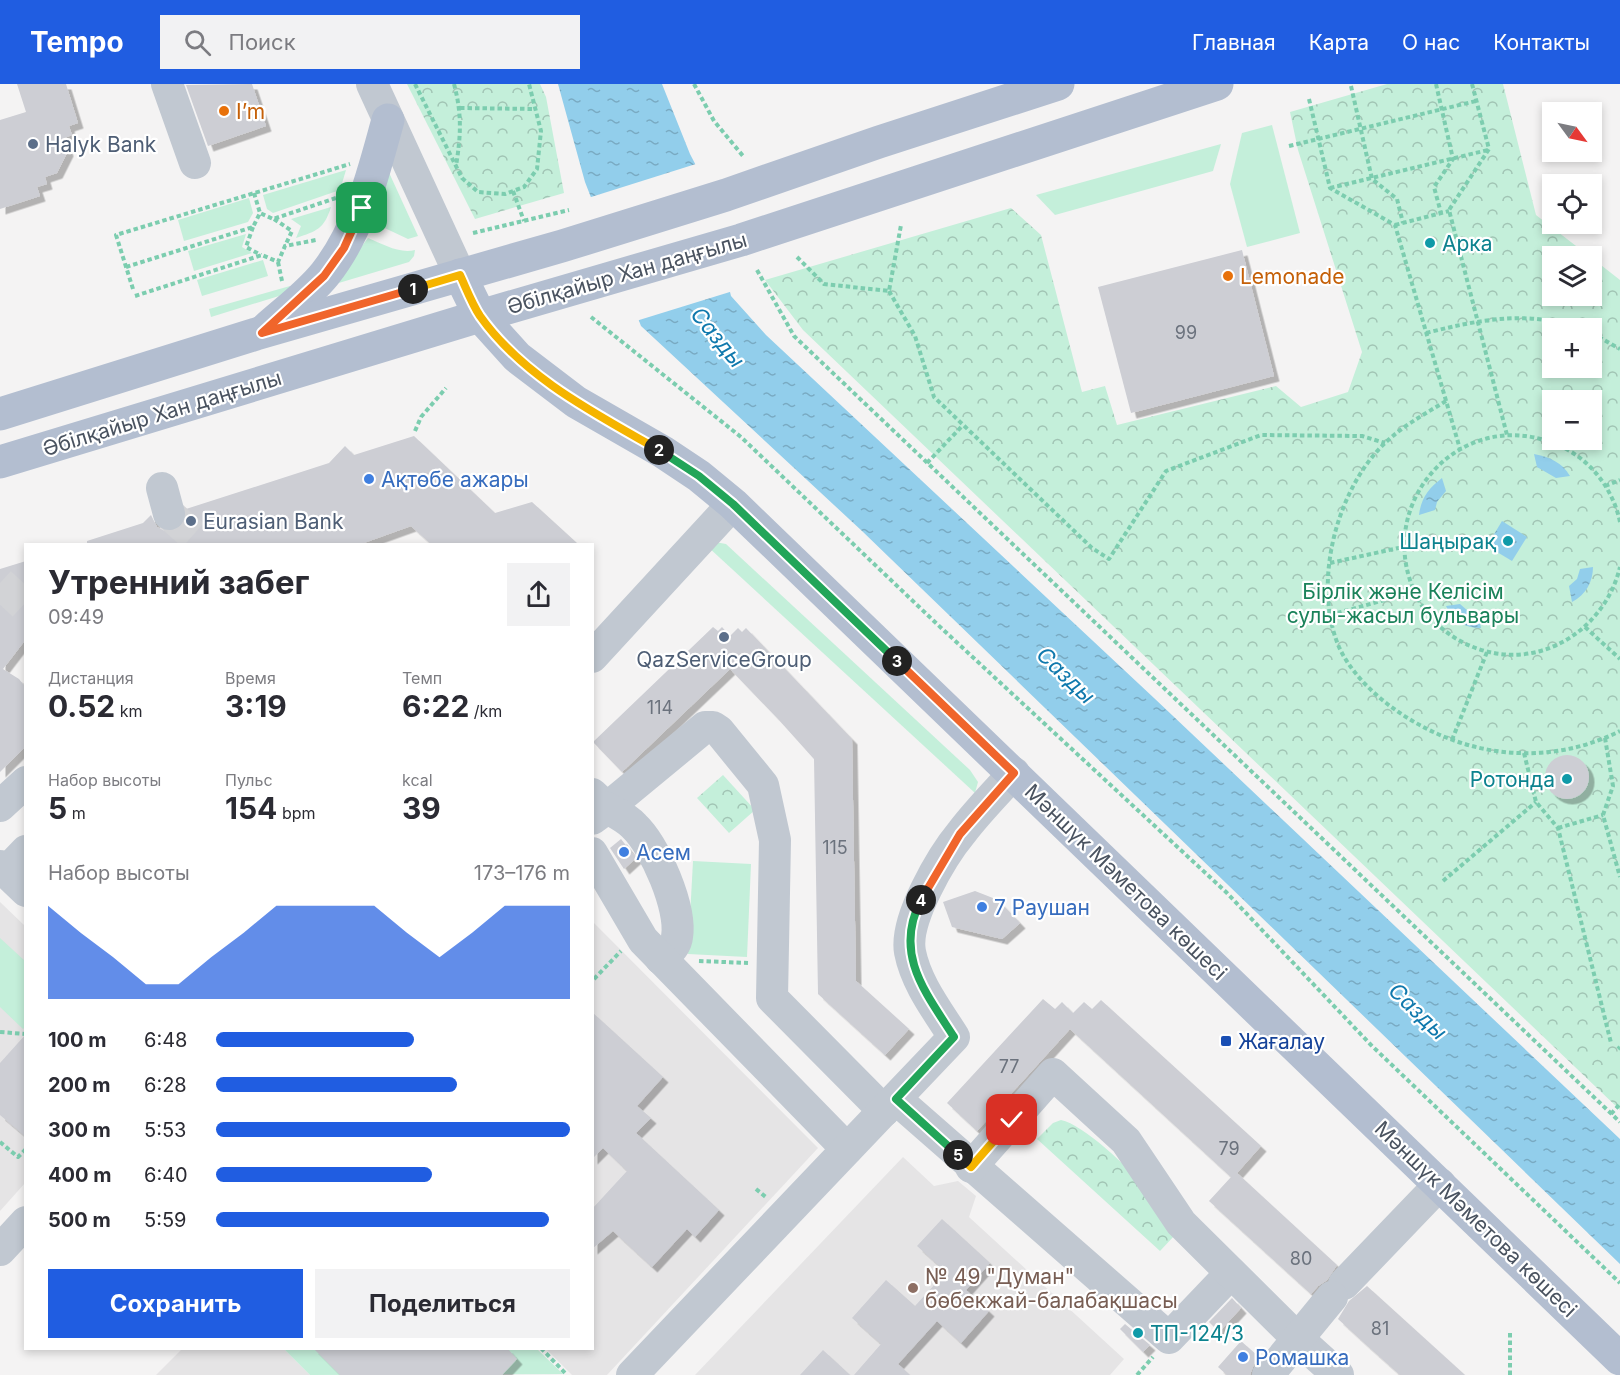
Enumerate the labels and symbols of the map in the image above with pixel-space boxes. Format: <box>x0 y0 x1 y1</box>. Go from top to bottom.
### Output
place label: I’m <box>236 99 265 124</box>
north arrow <box>1542 102 1602 162</box>
marker: I’m <box>217 104 231 118</box>
place label: Halyk Bank <box>45 132 157 157</box>
marker: Halyk Bank <box>26 137 40 151</box>
pin <box>336 182 387 233</box>
street label: Әбілқайыр Хан даңғылы <box>504 227 750 319</box>
place label: Арка <box>1442 231 1493 256</box>
marker: Арка <box>1423 236 1437 250</box>
place label: Lemonade <box>1240 264 1344 289</box>
marker: Lemonade <box>1221 269 1235 283</box>
pin: 1 <box>398 274 428 304</box>
water label: Сазды <box>686 301 750 373</box>
house number: 99 <box>1175 322 1197 343</box>
street label: Әбілқайыр Хан даңғылы <box>40 365 284 461</box>
pin: 2 <box>644 435 674 465</box>
place label: Ақтөбе ажары <box>381 467 529 492</box>
marker: Ақтөбе ажары <box>362 472 376 486</box>
place label: Eurasian Bank <box>203 509 344 534</box>
marker: Eurasian Bank <box>184 514 198 528</box>
place label: Шаңырақ <box>1399 529 1496 554</box>
marker: Шаңырақ <box>1501 534 1515 548</box>
park label: Бірлік және Келісім сулы-жасыл бульвары <box>1287 579 1519 628</box>
marker: QazServiceGroup <box>717 630 731 644</box>
water label: Сазды <box>1032 641 1100 709</box>
pin: 3 <box>882 646 912 676</box>
place label: QazServiceGroup <box>636 647 812 672</box>
house number: 114 <box>647 697 673 718</box>
place label: Ротонда <box>1470 767 1555 792</box>
marker: Ротонда <box>1560 772 1574 786</box>
street label: Мәншүк Мәметова көшесі <box>1020 779 1232 985</box>
house number: 115 <box>822 837 848 858</box>
place label: Асем <box>636 840 691 865</box>
marker: Асем <box>617 845 631 859</box>
pin: 4 <box>906 885 936 915</box>
place label: 7 Раушан <box>994 895 1090 920</box>
marker: 7 Раушан <box>975 900 989 914</box>
water label: Сазды <box>1384 977 1452 1045</box>
place label: Жағалау <box>1238 1029 1325 1054</box>
marker: Жағалау <box>1219 1034 1233 1048</box>
house number: 77 <box>999 1056 1019 1077</box>
pin <box>986 1094 1037 1145</box>
street label: Мәншүк Мәметова көшесі <box>1370 1116 1582 1322</box>
house number: 79 <box>1218 1138 1240 1159</box>
pin: 5 <box>943 1140 973 1170</box>
house number: 80 <box>1290 1248 1312 1269</box>
place label: № 49 "Думан" бөбекжай-балабақшасы <box>925 1264 1178 1313</box>
marker: № 49 "Думан" бөбекжай-балабақшасы <box>906 1281 920 1295</box>
house number: 81 <box>1371 1318 1389 1339</box>
place label: ТП-124/3 <box>1150 1321 1244 1346</box>
marker: ТП-124/3 <box>1131 1326 1145 1340</box>
place label: Ромашка <box>1255 1345 1349 1370</box>
marker: Ромашка <box>1236 1350 1250 1364</box>

